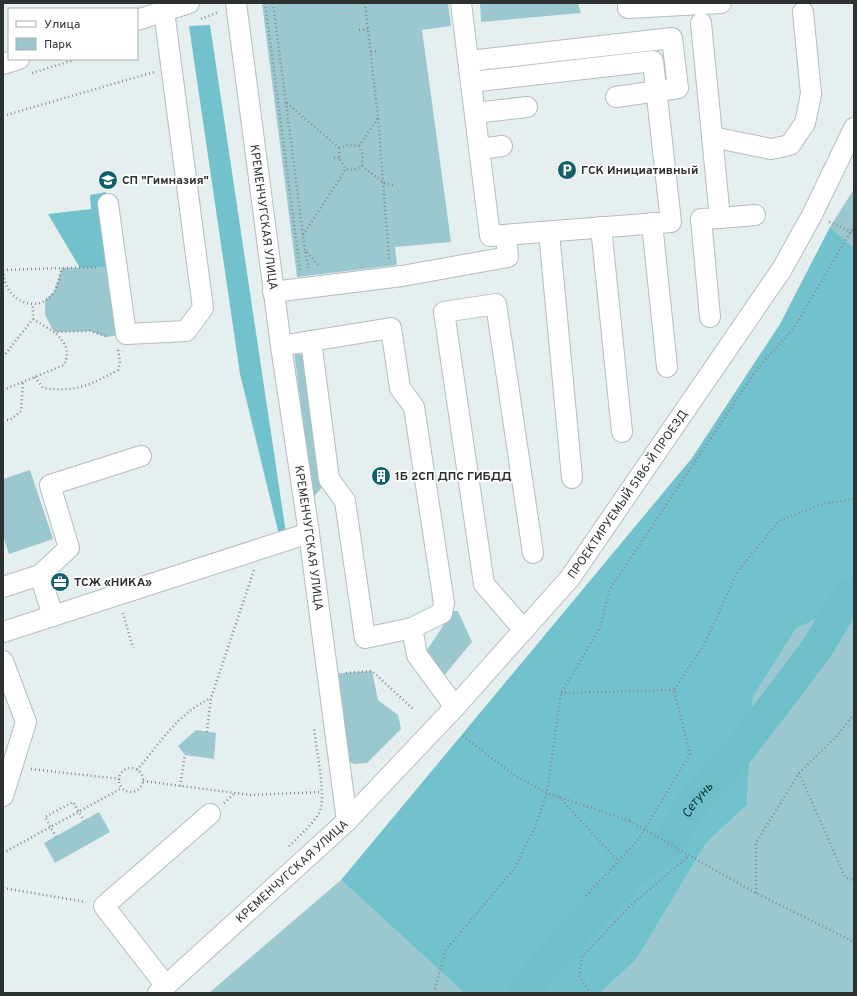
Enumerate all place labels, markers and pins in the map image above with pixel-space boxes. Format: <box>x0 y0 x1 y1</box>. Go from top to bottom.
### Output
parking icon: ГСК Инициативный <box>556 159 578 181</box>
place label: ГСК Инициативный <box>581 163 698 179</box>
school or university icon: СП "Гимназия" <box>97 169 119 191</box>
place label: СП "Гимназия" <box>122 173 209 189</box>
building icon: 1Б 2СП ДПС ГИБДД <box>370 465 392 487</box>
place label: 1Б 2СП ДПС ГИБДД <box>395 469 511 485</box>
office icon: ТСЖ «НИКА» <box>49 571 71 593</box>
place label: ТСЖ «НИКА» <box>74 575 152 591</box>

